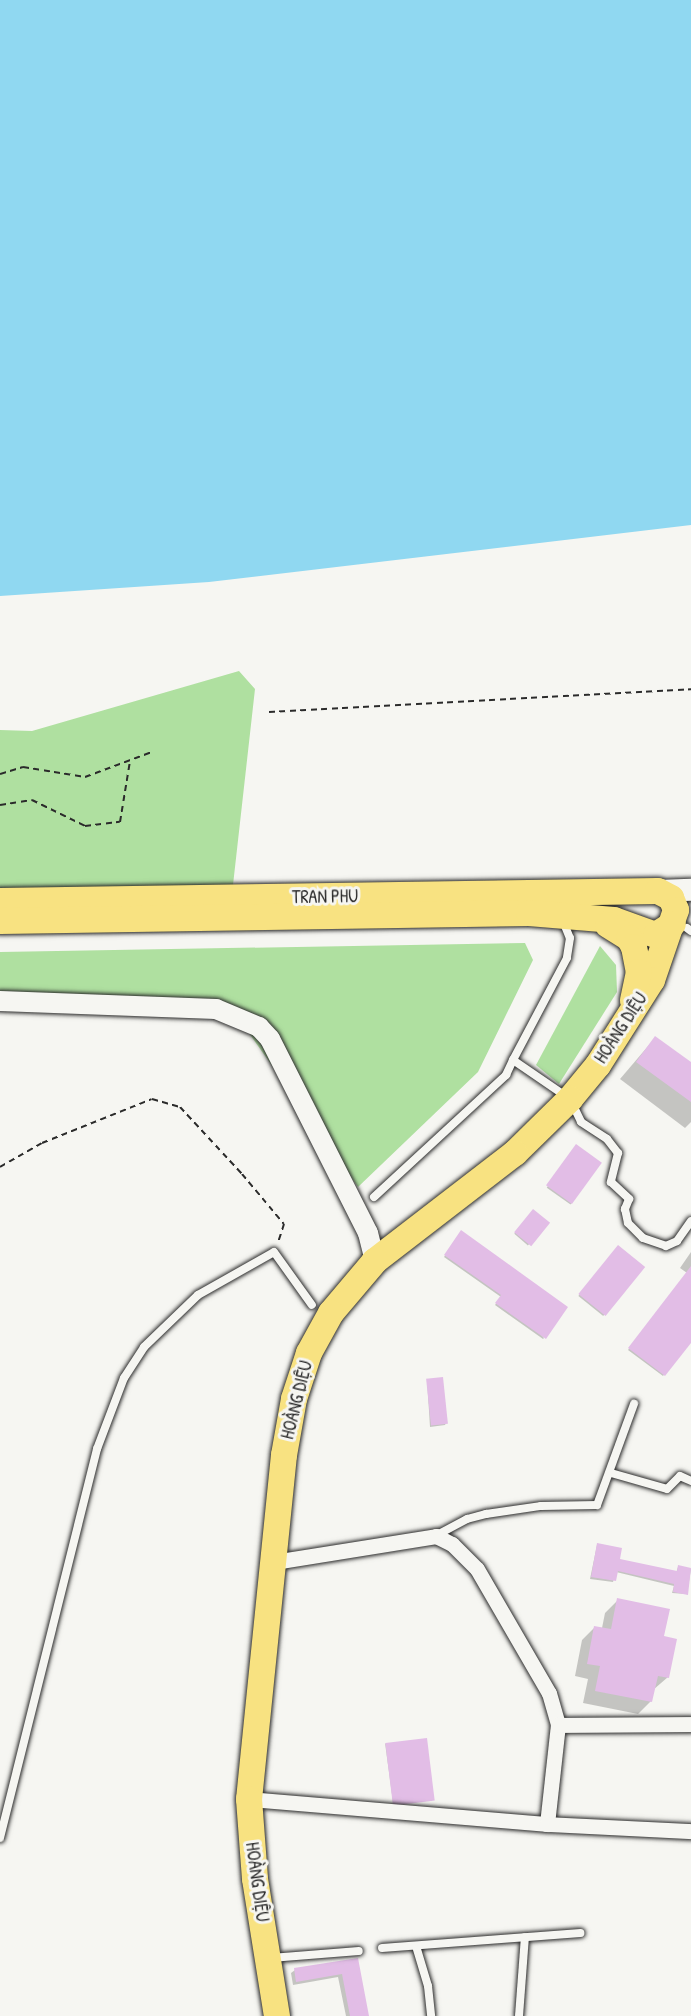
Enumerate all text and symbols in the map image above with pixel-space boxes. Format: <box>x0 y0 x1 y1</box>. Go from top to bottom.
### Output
street label: TRAN PHU <box>292 886 358 908</box>
street label: HOÀNG DIỆU <box>590 988 652 1068</box>
street label: HOÀNG DIỆU <box>277 1358 317 1442</box>
street label: HOÀNG DIỆU <box>241 1841 273 1923</box>

